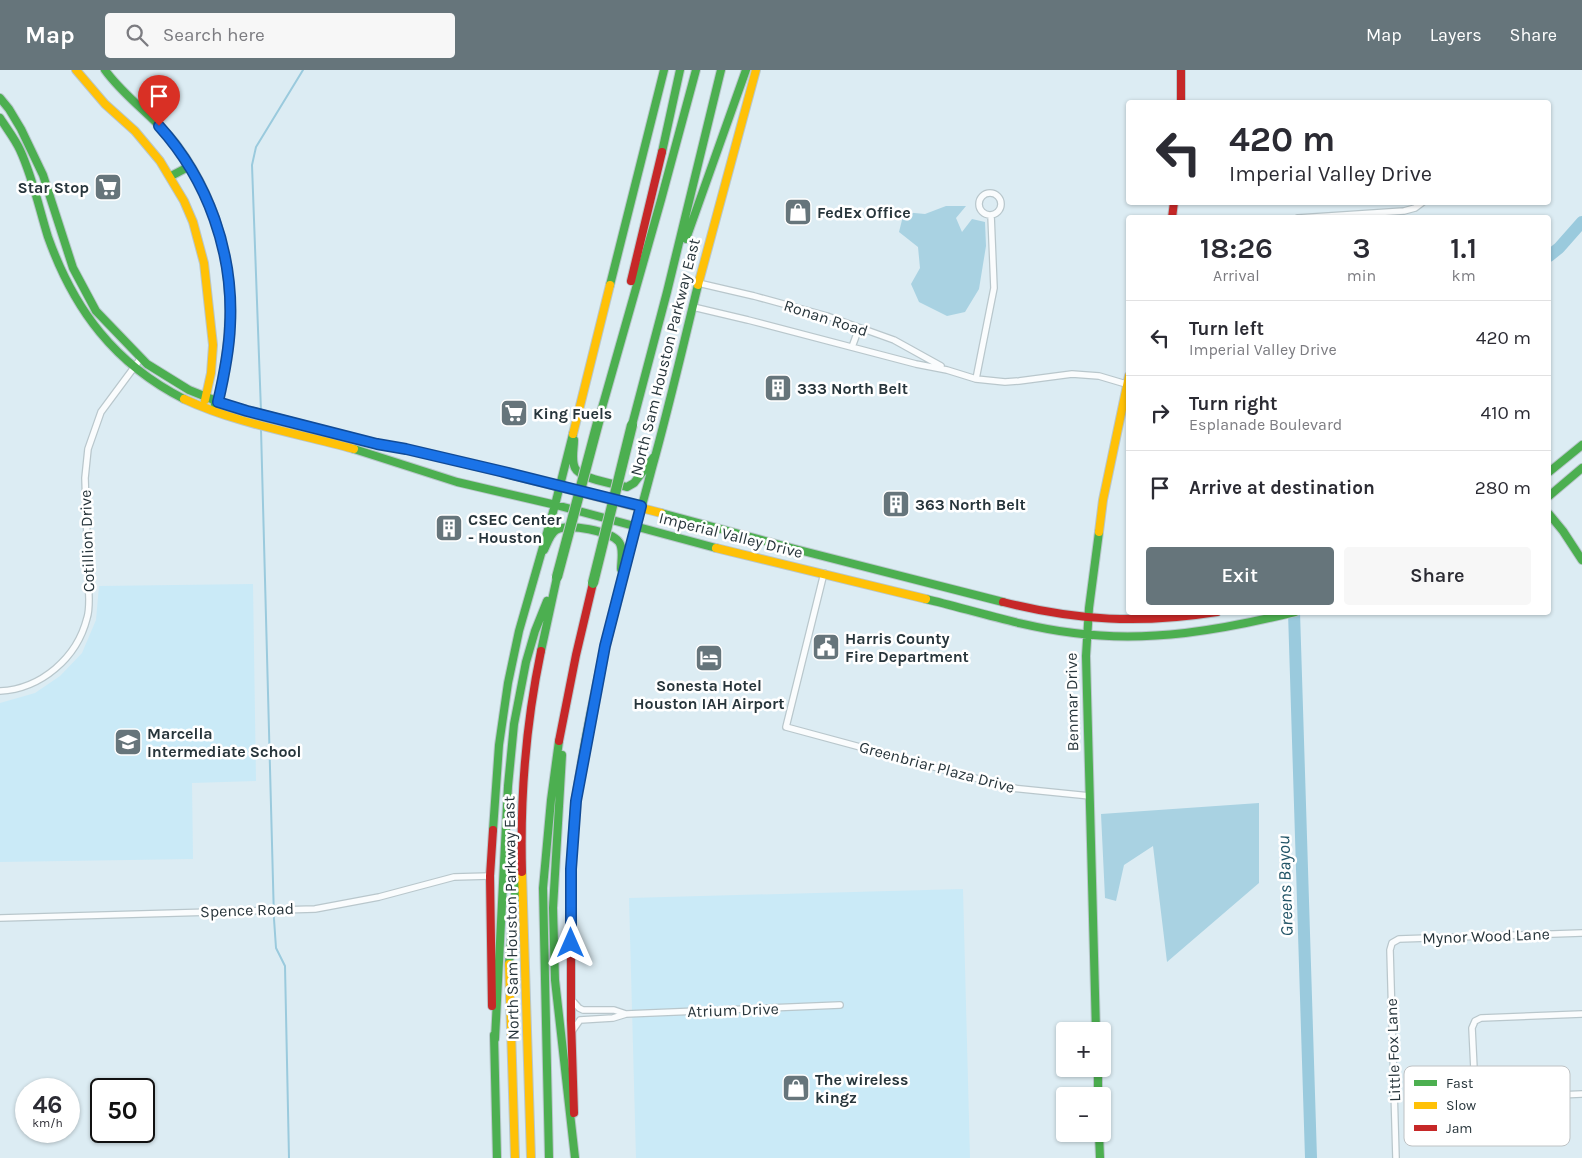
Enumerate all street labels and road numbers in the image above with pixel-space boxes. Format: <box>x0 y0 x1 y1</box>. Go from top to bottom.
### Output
street label: North Sam Houston Parkway East <box>626 236 704 478</box>
street label: Ronan Road <box>782 295 870 341</box>
street label: Cotillion Drive <box>76 489 98 593</box>
street label: Imperial Valley Drive <box>657 508 805 562</box>
street label: Benmar Drive <box>1062 653 1082 751</box>
street label: Greenbriar Plaza Drive <box>857 737 1017 797</box>
street label: North Sam Houston Parkway East <box>499 796 523 1040</box>
street label: Spence Road <box>200 899 294 921</box>
street label: Mynor Wood Lane <box>1422 924 1550 948</box>
street label: Little Fox Lane <box>1382 998 1404 1102</box>
street label: Atrium Drive <box>687 999 779 1021</box>

